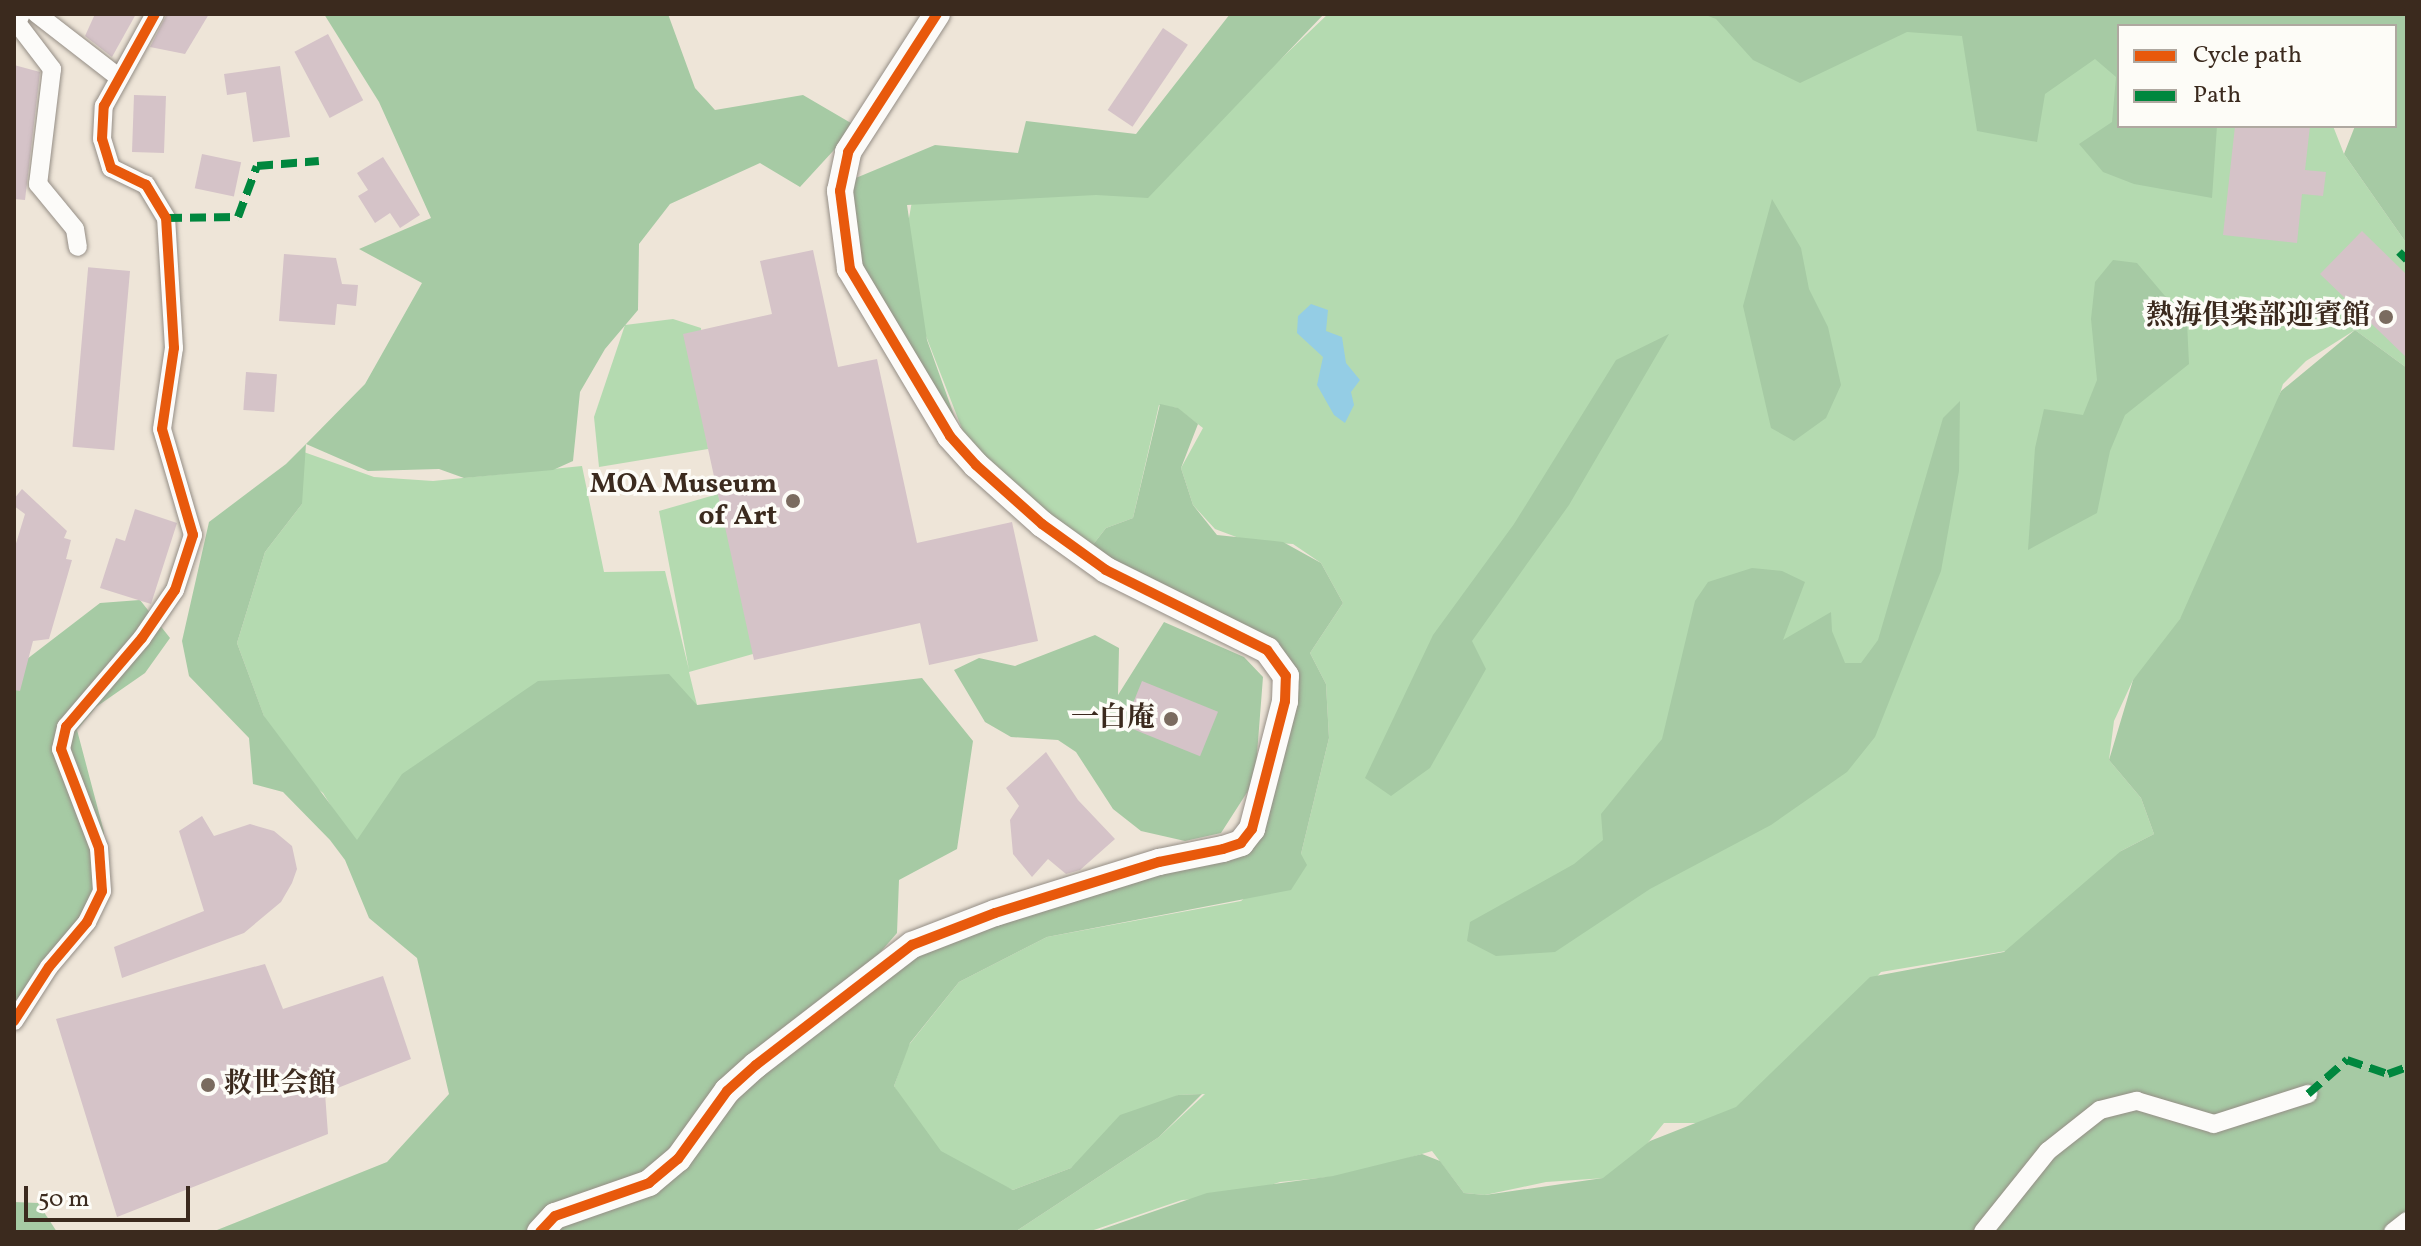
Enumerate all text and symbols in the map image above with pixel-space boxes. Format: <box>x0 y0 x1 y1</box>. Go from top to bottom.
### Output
legend <box>2117 24 2397 128</box>
text: Cycle path <box>2193 39 2302 73</box>
text: Path <box>2193 79 2241 113</box>
place label: 熱海倶楽部迎賓館 <box>2146 300 2370 334</box>
marker: 熱海倶楽部迎賓館 <box>2377 308 2395 326</box>
place label: MOA Museum of Art <box>590 468 777 534</box>
marker: MOA Museum of Art <box>784 492 802 510</box>
place label: 一白庵 <box>1071 702 1155 736</box>
marker: 一白庵 <box>1162 710 1180 728</box>
place label: 救世会館 <box>224 1068 336 1102</box>
marker: 救世会館 <box>199 1076 217 1094</box>
scale bar <box>28 1170 194 1220</box>
text: 50 m <box>38 1183 90 1217</box>

